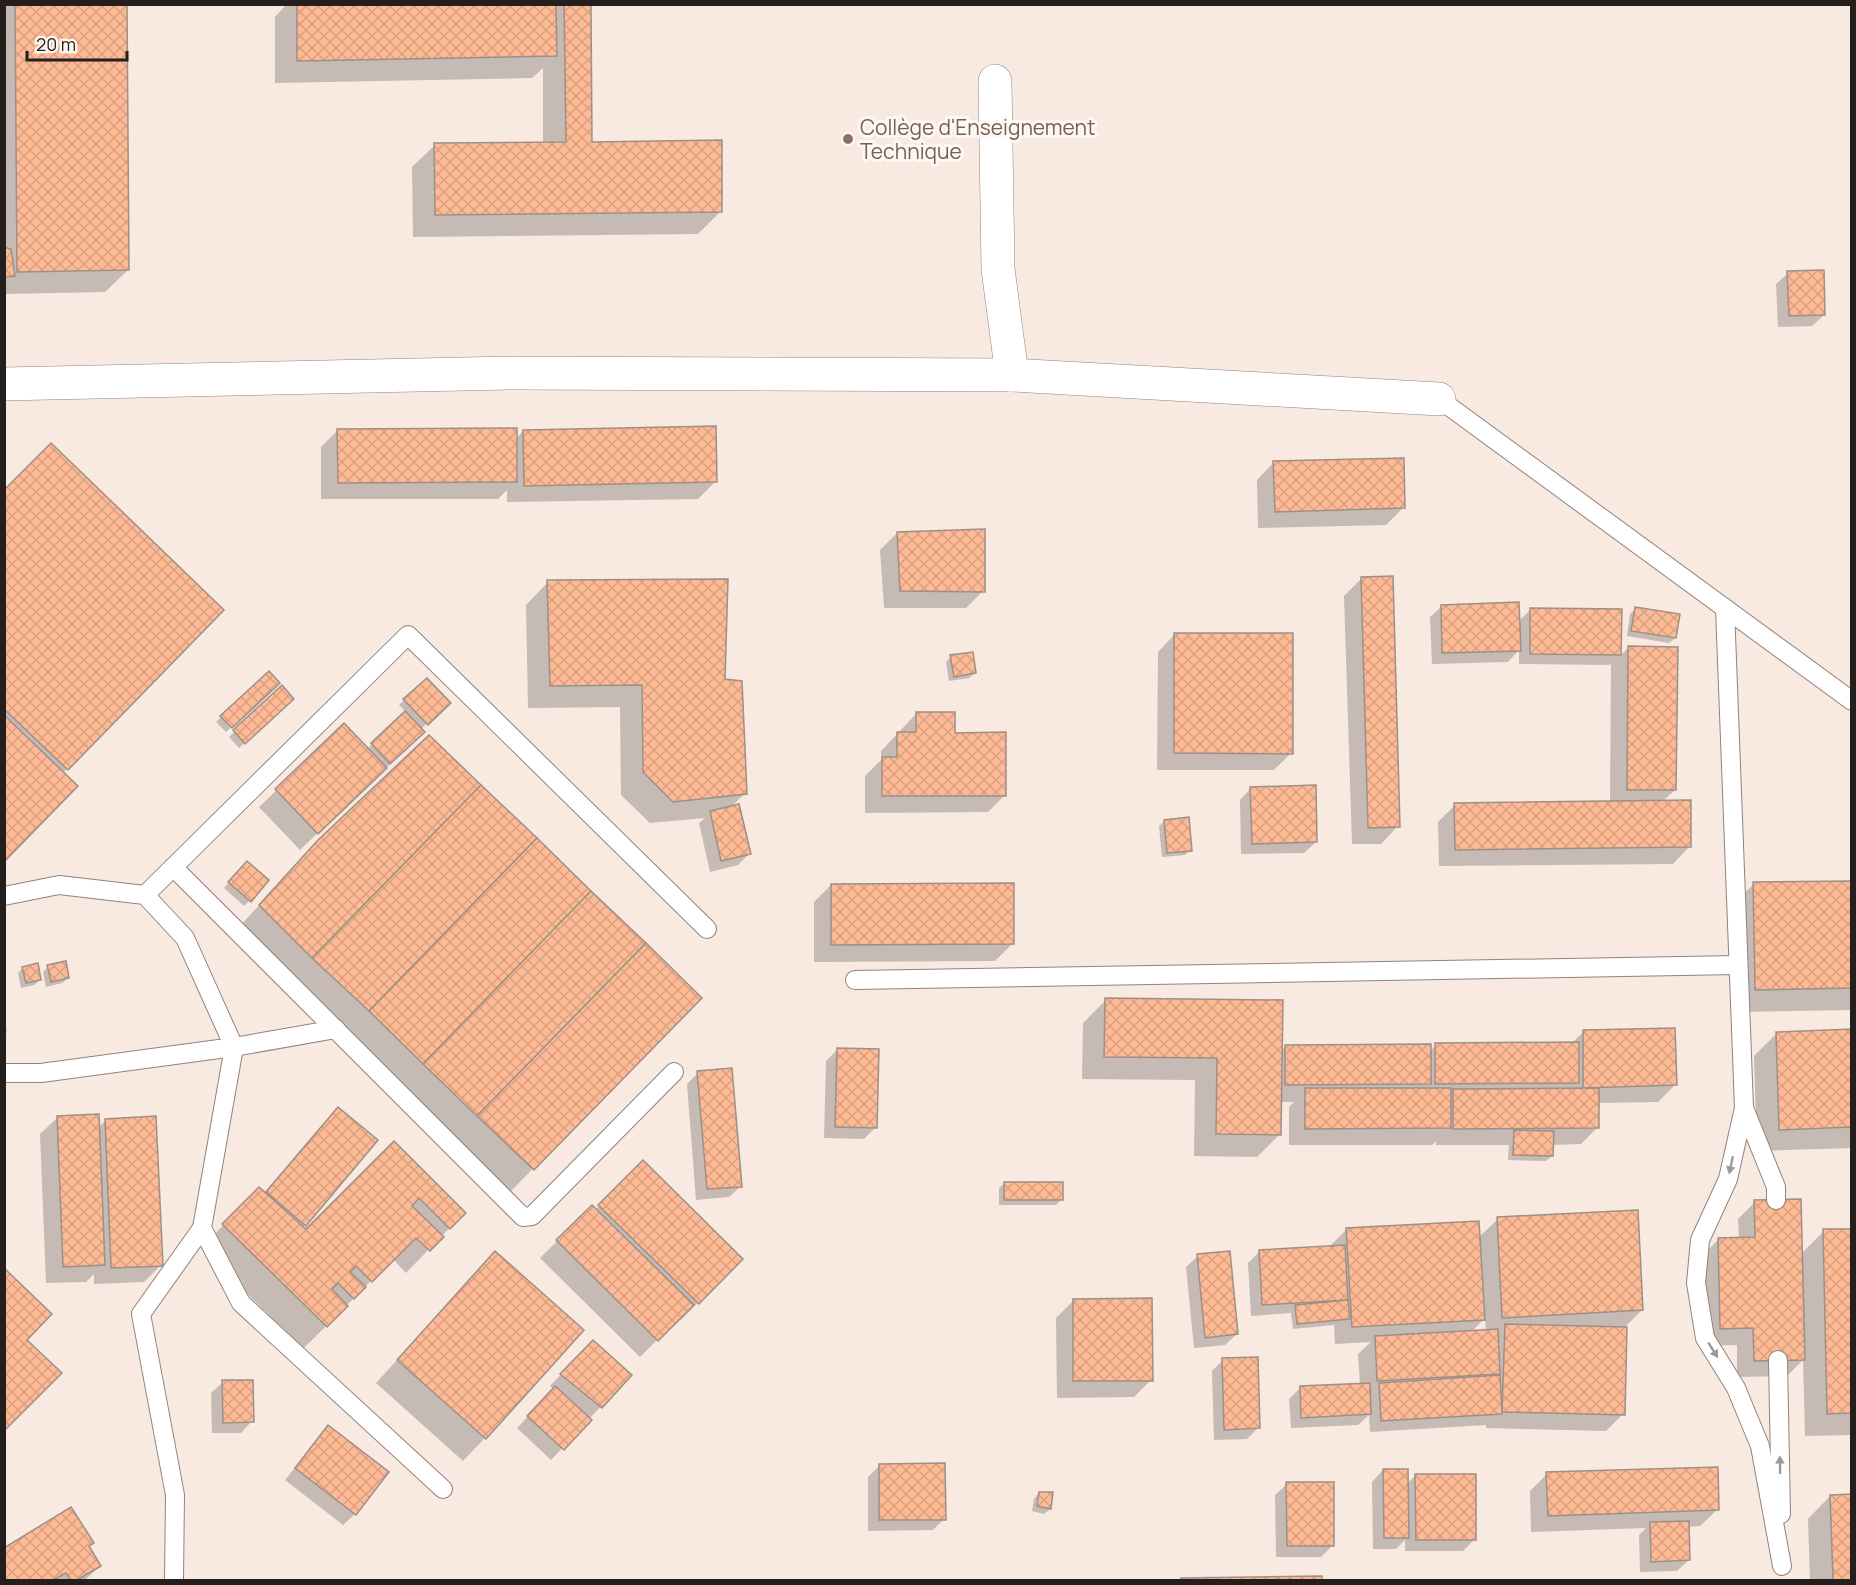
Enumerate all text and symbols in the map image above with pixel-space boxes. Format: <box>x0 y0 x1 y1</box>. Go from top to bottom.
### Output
scale bar <box>27 24 128 62</box>
text: 20 m <box>36 32 76 56</box>
place label: Collège d'Enseignement Technique <box>860 113 1095 165</box>
marker: Collège d'Enseignement Technique <box>841 132 855 146</box>
one-way arrow <box>1726 1156 1736 1174</box>
one-way arrow <box>1707 1342 1718 1359</box>
one-way arrow <box>1775 1456 1785 1475</box>

